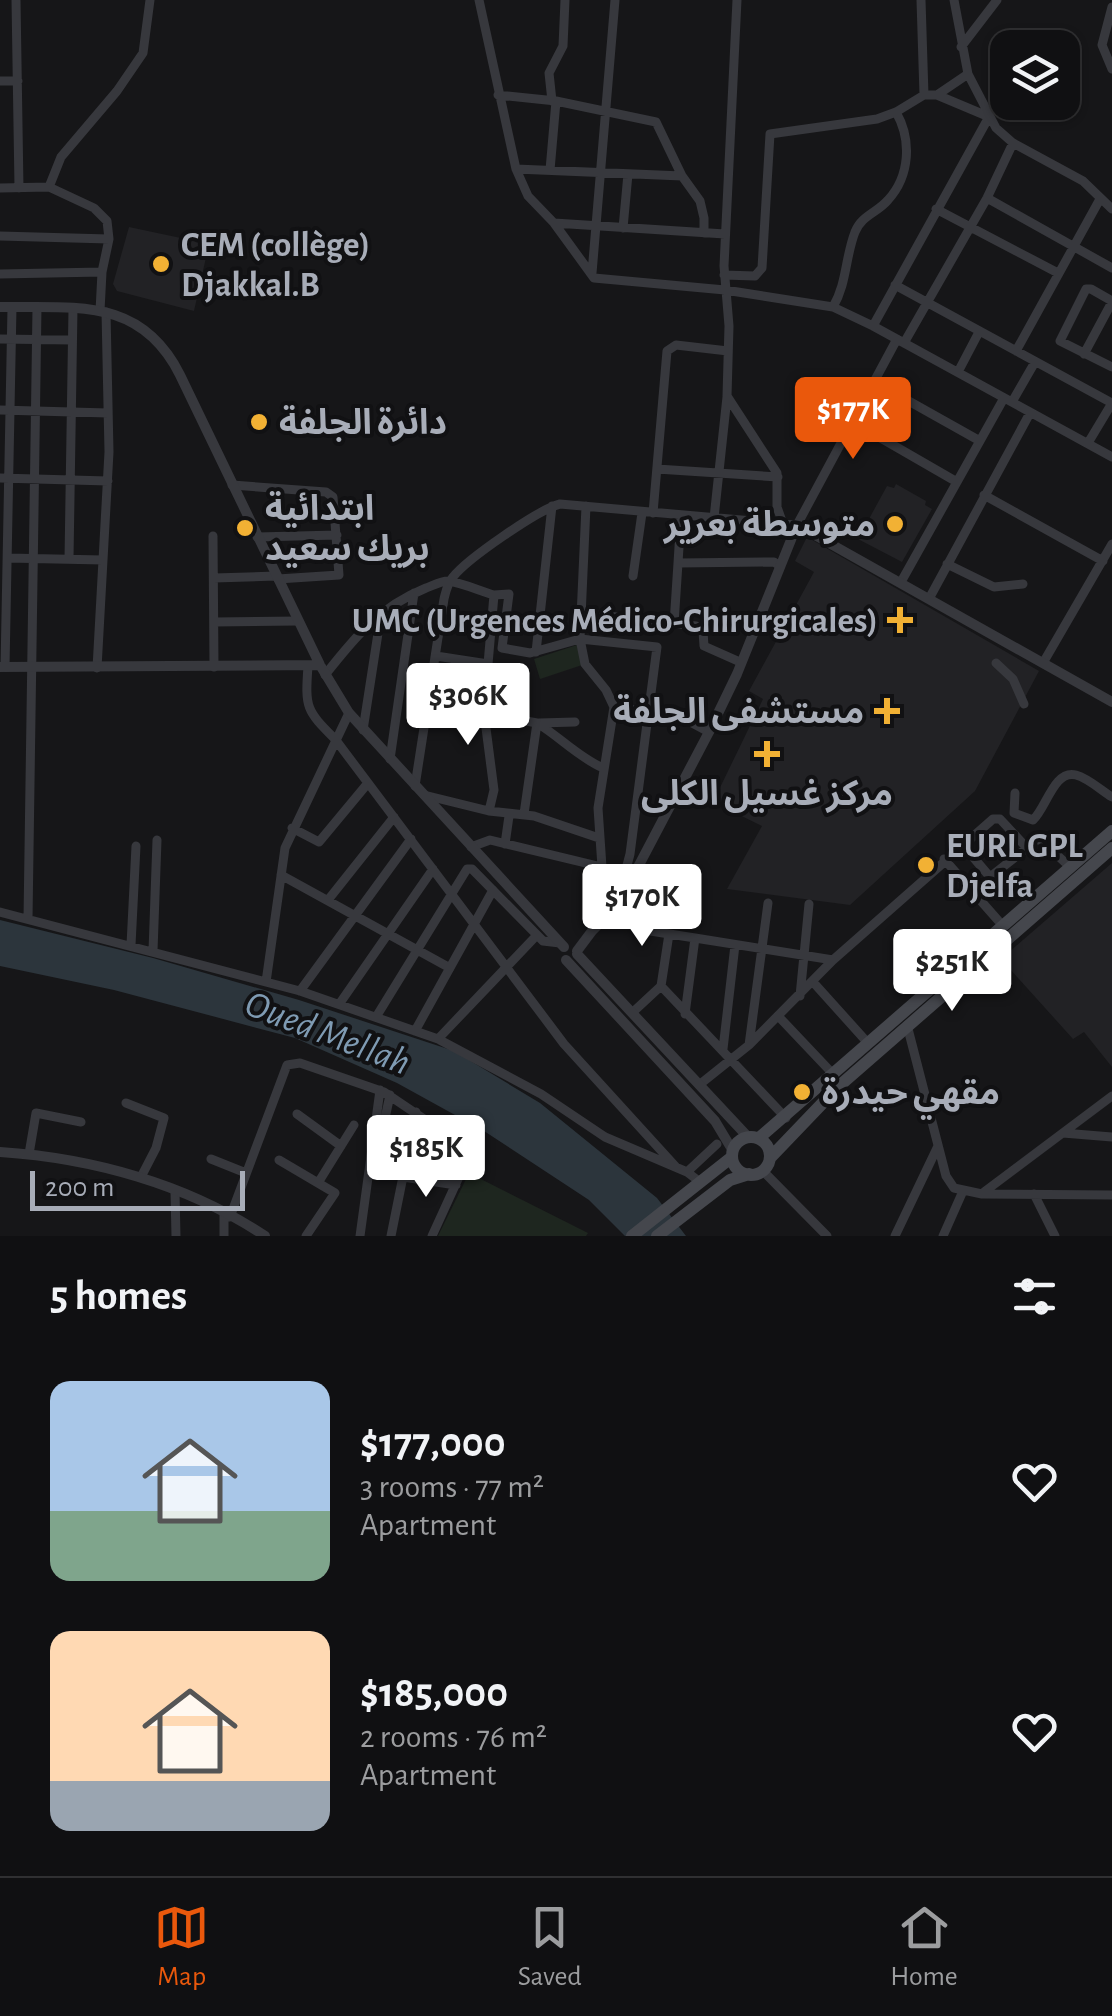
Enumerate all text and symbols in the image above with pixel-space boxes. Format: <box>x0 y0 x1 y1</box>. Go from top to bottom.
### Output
map controls <box>990 30 1080 120</box>
button: layers <box>990 30 1080 120</box>
place label: CEM (collège) Djakkal.B <box>181 228 370 303</box>
marker: CEM (collège) Djakkal.B <box>150 253 172 275</box>
pin: $177K <box>783 377 923 462</box>
text: $177K <box>817 393 889 425</box>
place label: دائرة الجلفة <box>279 405 447 442</box>
marker: دائرة الجلفة <box>248 411 270 433</box>
place label: ابتدائية بريك سعيد <box>265 491 430 568</box>
place label: متوسطة بعرير <box>662 507 875 544</box>
marker: متوسطة بعرير <box>884 513 906 535</box>
marker: ابتدائية بريك سعيد <box>234 517 256 539</box>
place label: UMC (Urgences Médico-Chirurgicales) <box>352 604 878 639</box>
marker: UMC (Urgences Médico-Chirurgicales) <box>887 607 913 633</box>
pin: $306K <box>398 663 538 748</box>
text: $306K <box>428 679 508 711</box>
place label: مستشفى الجلفة <box>613 694 864 731</box>
marker: مستشفى الجلفة <box>874 698 900 724</box>
marker: مركز غسيل الكلى <box>754 741 780 767</box>
place label: مركز غسيل الكلى <box>641 777 893 813</box>
place label: EURL GPL Djelfa <box>946 829 1084 904</box>
marker: EURL GPL Djelfa <box>915 854 937 876</box>
pin: $170K <box>572 864 712 949</box>
text: $170K <box>604 880 680 912</box>
pin: $251K <box>882 929 1022 1014</box>
text: $251K <box>915 945 989 977</box>
water label: Oued Mellah <box>240 985 415 1083</box>
place label: مقهي حيدرة <box>822 1076 1000 1120</box>
marker: مقهي حيدرة <box>791 1081 813 1103</box>
pin: $185K <box>356 1115 496 1200</box>
text: $185K <box>389 1131 463 1163</box>
scale bar <box>30 1166 245 1210</box>
text: 200 m <box>45 1174 114 1202</box>
icon: filters <box>1007 1269 1062 1324</box>
text: 5 homes <box>50 1275 187 1317</box>
icon: home <box>130 1421 250 1541</box>
text: $177,000 <box>360 1422 506 1464</box>
icon: heart <box>1007 1454 1062 1509</box>
text: 3 rooms · 77 m² <box>360 1471 544 1503</box>
text: Apartment <box>360 1509 496 1541</box>
icon: home <box>130 1671 250 1791</box>
text: $185,000 <box>360 1672 508 1714</box>
icon: heart <box>1007 1704 1062 1759</box>
text: 2 rooms · 76 m² <box>360 1721 547 1753</box>
text: Apartment <box>360 1759 496 1791</box>
tab: Map <box>154 1900 209 1994</box>
tab: Saved <box>518 1900 582 1994</box>
tab: Home <box>890 1900 958 1994</box>

